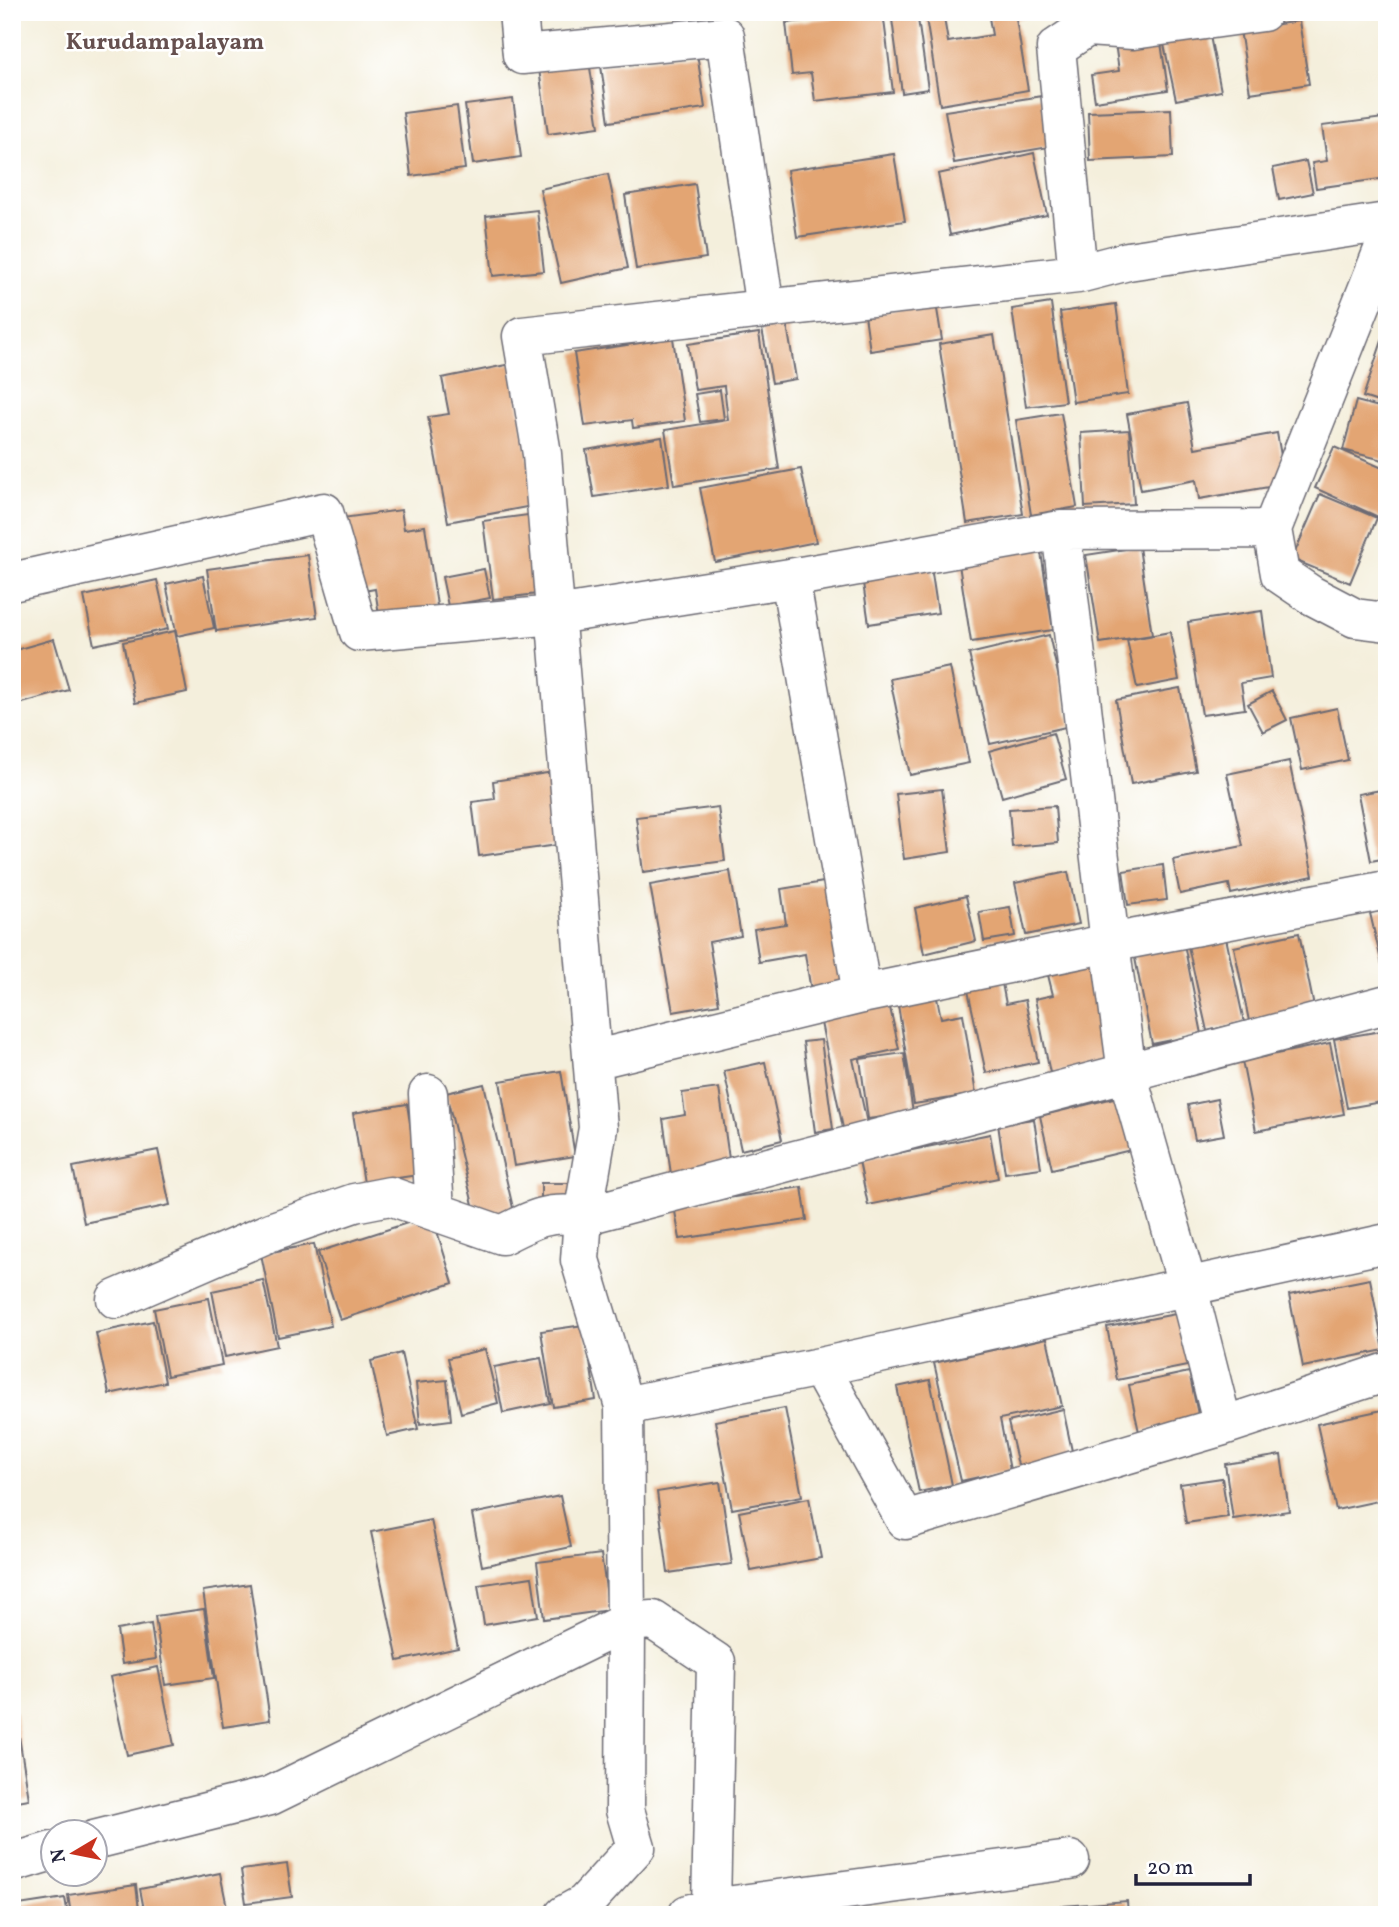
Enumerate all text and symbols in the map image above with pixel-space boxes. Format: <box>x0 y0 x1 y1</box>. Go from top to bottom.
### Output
district label: Kurudampalayam <box>66 27 264 59</box>
north arrow <box>38 1818 108 1888</box>
scale bar <box>1136 1843 1250 1887</box>
text: N <box>45 1846 73 1865</box>
text: 20 m <box>1147 1854 1193 1883</box>

